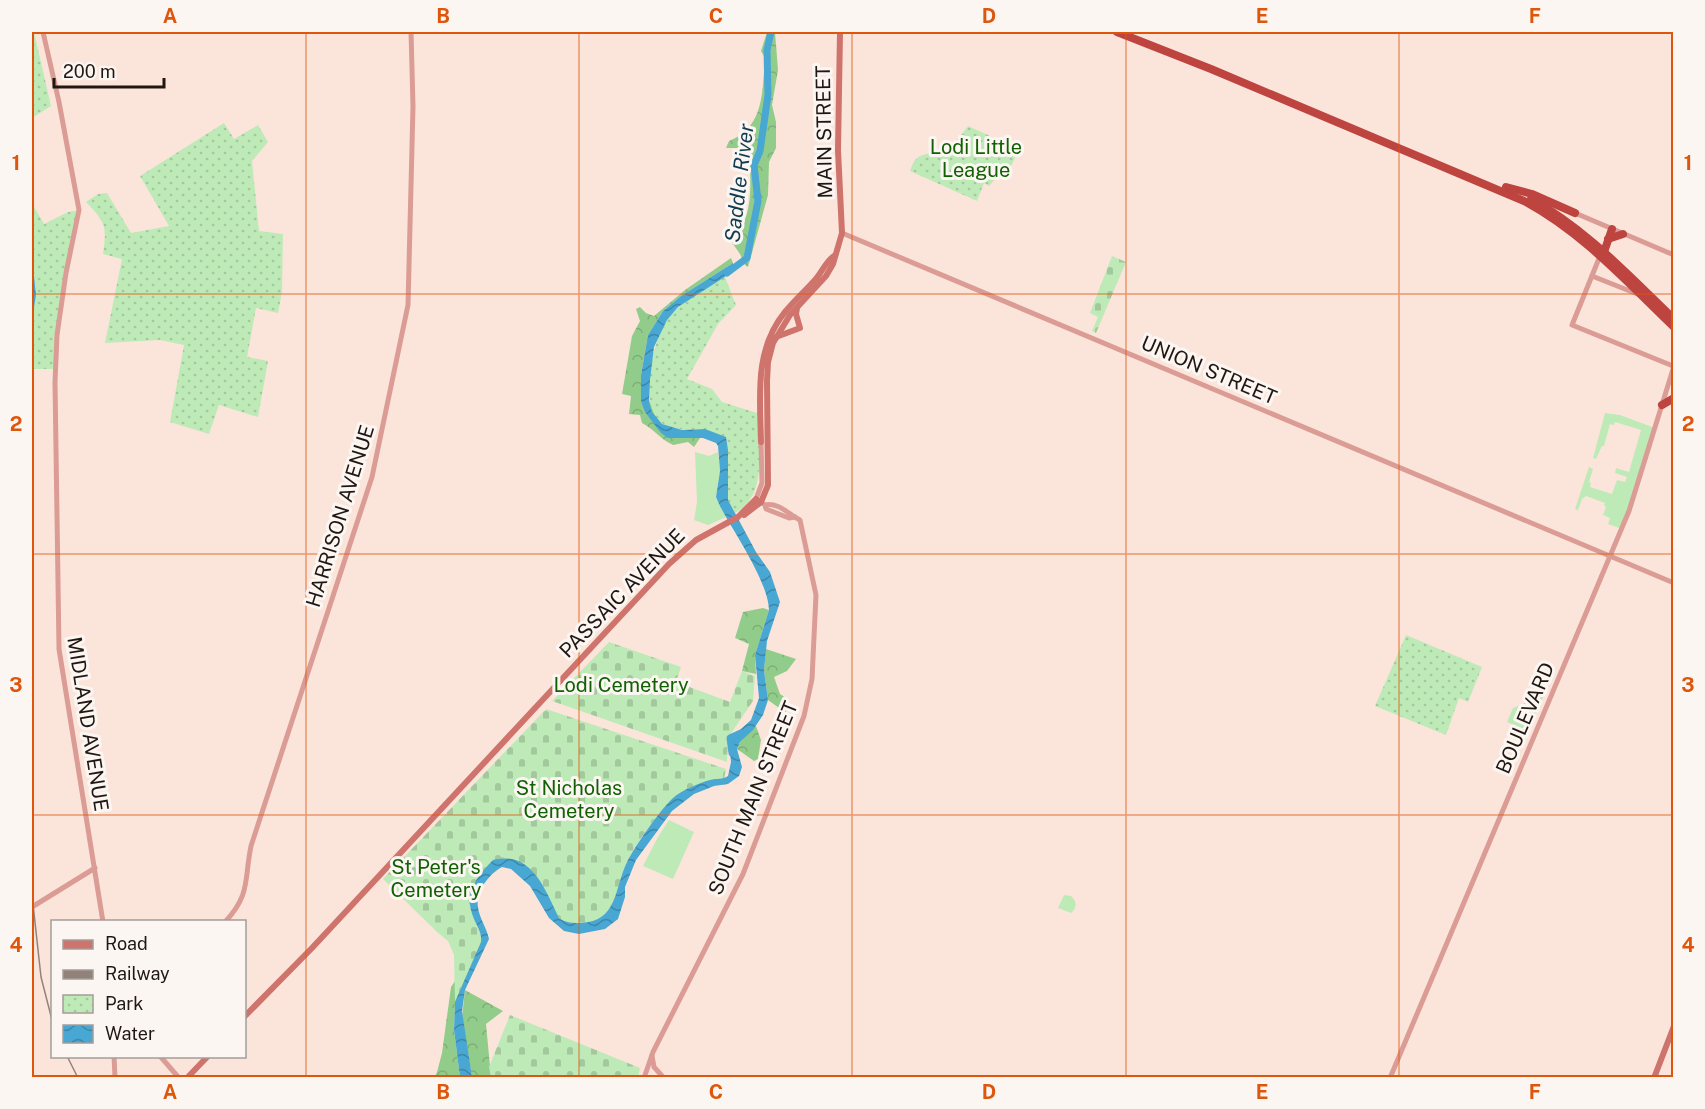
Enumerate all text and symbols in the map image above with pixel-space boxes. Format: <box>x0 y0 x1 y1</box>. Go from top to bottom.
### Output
text: A <box>163 4 177 28</box>
text: B <box>436 4 450 28</box>
text: C <box>709 4 723 28</box>
text: D <box>982 4 996 28</box>
text: E <box>1256 4 1268 28</box>
text: F <box>1529 4 1541 28</box>
scale bar <box>54 51 164 89</box>
text: 200 m <box>63 61 116 82</box>
street label: MAIN STREET <box>811 65 837 199</box>
water label: Saddle River <box>719 121 759 244</box>
park label: Lodi Little League <box>930 135 1022 182</box>
text: 1 <box>12 151 20 175</box>
text: 1 <box>1684 151 1692 175</box>
street label: UNION STREET <box>1138 331 1281 409</box>
text: 2 <box>10 412 22 436</box>
text: 2 <box>1682 412 1694 436</box>
street label: HARRISON AVENUE <box>301 422 379 610</box>
street label: PASSAIC AVENUE <box>554 524 690 662</box>
street label: MIDLAND AVENUE <box>62 635 114 813</box>
street label: BOULEVARD <box>1491 659 1559 777</box>
text: 3 <box>9 673 23 697</box>
park label: Lodi Cemetery <box>553 673 689 697</box>
text: 3 <box>1681 673 1695 697</box>
street label: SOUTH MAIN STREET <box>703 698 803 898</box>
park label: St Nicholas Cemetery <box>516 776 622 823</box>
park label: St Peter's Cemetery <box>391 855 482 902</box>
legend <box>51 920 246 1058</box>
text: 4 <box>9 933 23 957</box>
text: Road <box>105 933 148 954</box>
text: 4 <box>1681 933 1695 957</box>
text: Railway <box>105 963 170 984</box>
text: Park <box>105 993 143 1014</box>
text: Water <box>105 1023 155 1044</box>
text: A <box>163 1080 177 1104</box>
text: B <box>436 1080 450 1104</box>
text: C <box>709 1080 723 1104</box>
text: D <box>982 1080 996 1104</box>
text: E <box>1256 1080 1268 1104</box>
text: F <box>1529 1080 1541 1104</box>

